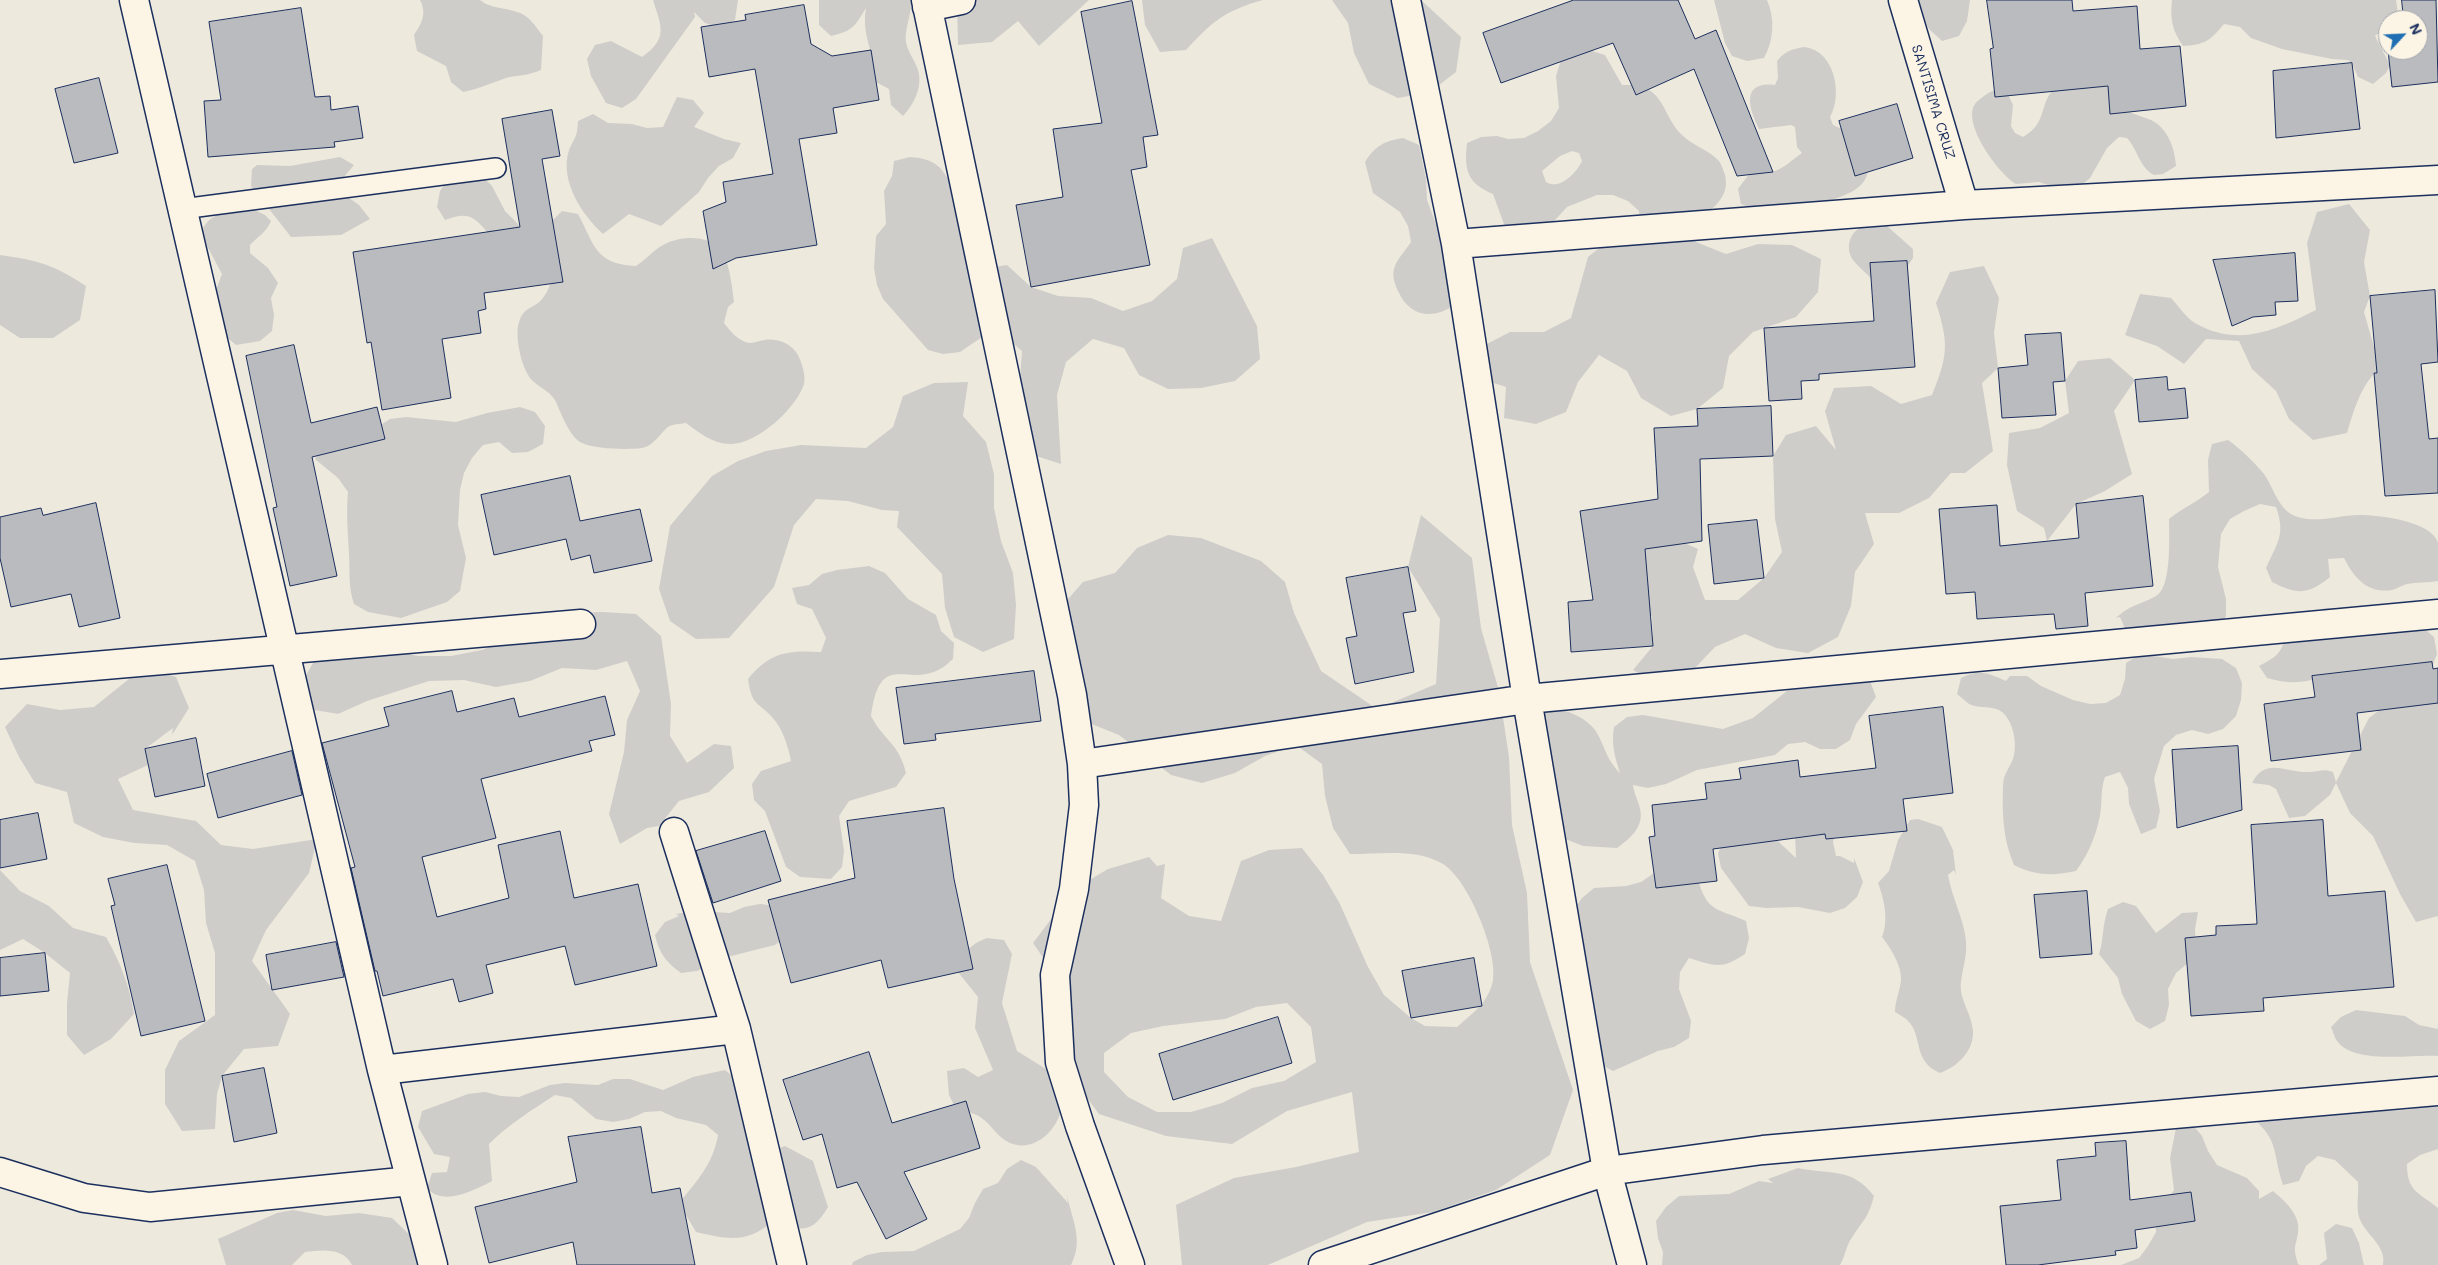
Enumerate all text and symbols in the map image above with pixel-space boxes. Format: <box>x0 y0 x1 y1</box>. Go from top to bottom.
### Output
north arrow <box>2378 10 2428 60</box>
text: N <box>2405 20 2427 38</box>
street label: SANTISIMA CRUZ <box>1908 43 1958 161</box>

